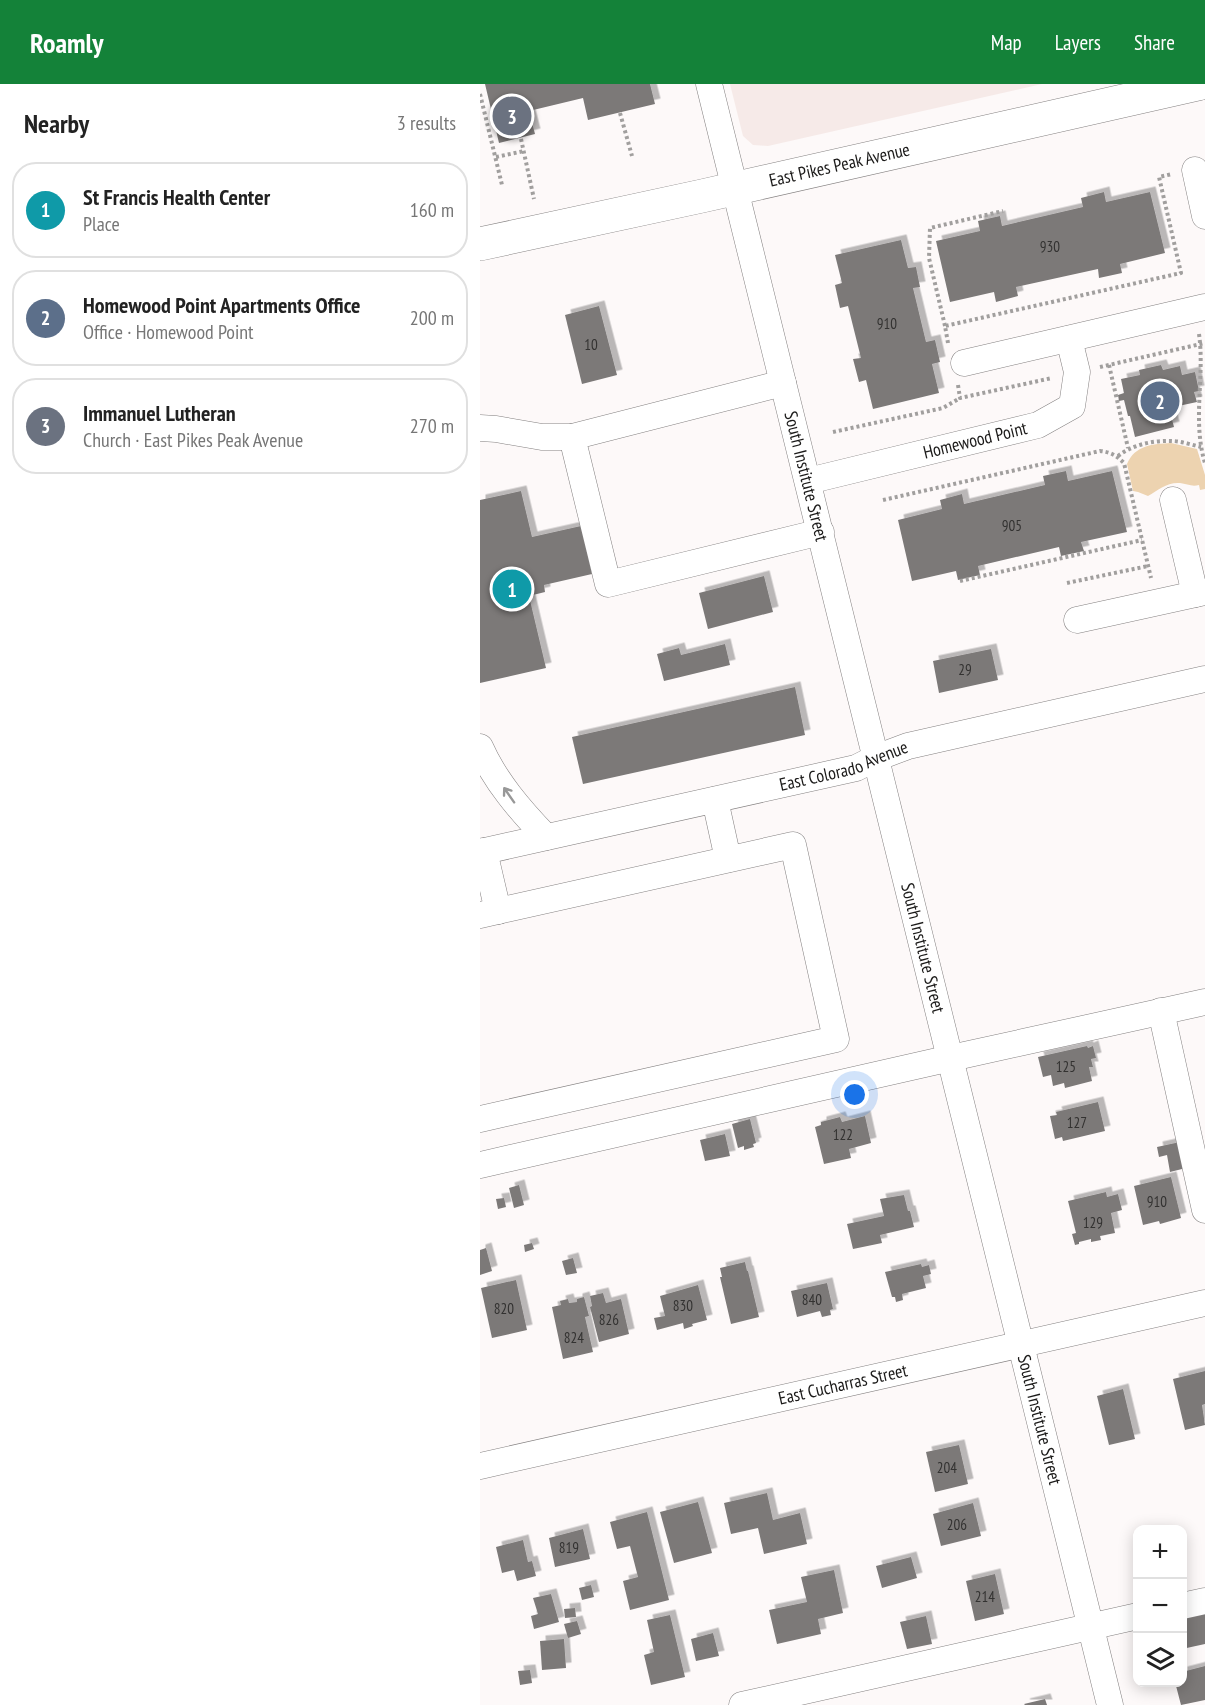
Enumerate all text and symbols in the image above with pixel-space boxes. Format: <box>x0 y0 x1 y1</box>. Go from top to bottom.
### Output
text: Roamly <box>30 24 104 61</box>
text: Map <box>991 29 1022 56</box>
text: Layers <box>1055 29 1101 56</box>
text: Share <box>1134 29 1175 56</box>
pin: 3 <box>492 93 531 138</box>
text: Nearby <box>24 107 89 140</box>
text: 3 results <box>397 110 456 136</box>
street label: East Pikes Peak Avenue <box>767 137 912 192</box>
text: St Francis Health Center <box>83 183 270 211</box>
text: 1 <box>41 197 50 223</box>
text: 160 m <box>410 197 454 223</box>
text: Place <box>83 211 120 237</box>
house number: 930 <box>1040 237 1060 256</box>
text: Homewood Point Apartments Office <box>83 291 361 319</box>
text: 2 <box>41 305 50 331</box>
text: 200 m <box>410 305 454 331</box>
house number: 910 <box>877 314 897 333</box>
text: Office · Homewood Point <box>83 319 254 345</box>
house number: 10 <box>584 335 598 354</box>
pin: 2 <box>1140 378 1180 424</box>
text: Immanuel Lutheran <box>83 399 236 427</box>
street label: South Institute Street <box>779 409 834 544</box>
text: 3 <box>41 413 50 439</box>
text: 270 m <box>410 413 454 439</box>
street label: Homewood Point <box>921 416 1029 464</box>
text: Church · East Pikes Peak Avenue <box>83 427 303 453</box>
house number: 905 <box>1002 516 1022 535</box>
pin: 1 <box>492 566 531 612</box>
house number: 29 <box>958 660 972 679</box>
street label: East Colorado Avenue <box>777 735 911 796</box>
one-way arrow <box>503 787 515 803</box>
street label: South Institute Street <box>896 880 950 1015</box>
house number: 125 <box>1056 1057 1076 1076</box>
your location <box>840 1080 869 1109</box>
house number: 127 <box>1067 1113 1087 1132</box>
house number: 122 <box>833 1125 853 1144</box>
house number: 910 <box>1147 1192 1167 1211</box>
house number: 129 <box>1083 1213 1103 1232</box>
house number: 840 <box>802 1290 822 1309</box>
house number: 830 <box>673 1296 693 1315</box>
house number: 820 <box>494 1299 514 1318</box>
house number: 826 <box>599 1310 619 1329</box>
house number: 824 <box>564 1328 584 1347</box>
street label: South Institute Street <box>1013 1352 1067 1487</box>
street label: East Cucharras Street <box>776 1358 910 1410</box>
house number: 204 <box>937 1458 957 1477</box>
house number: 206 <box>947 1515 967 1534</box>
map controls <box>1133 1525 1187 1687</box>
button: + <box>1133 1525 1187 1579</box>
house number: 819 <box>559 1538 579 1557</box>
button: − <box>1133 1579 1187 1633</box>
house number: 214 <box>975 1587 995 1606</box>
button: layers <box>1133 1633 1187 1687</box>

